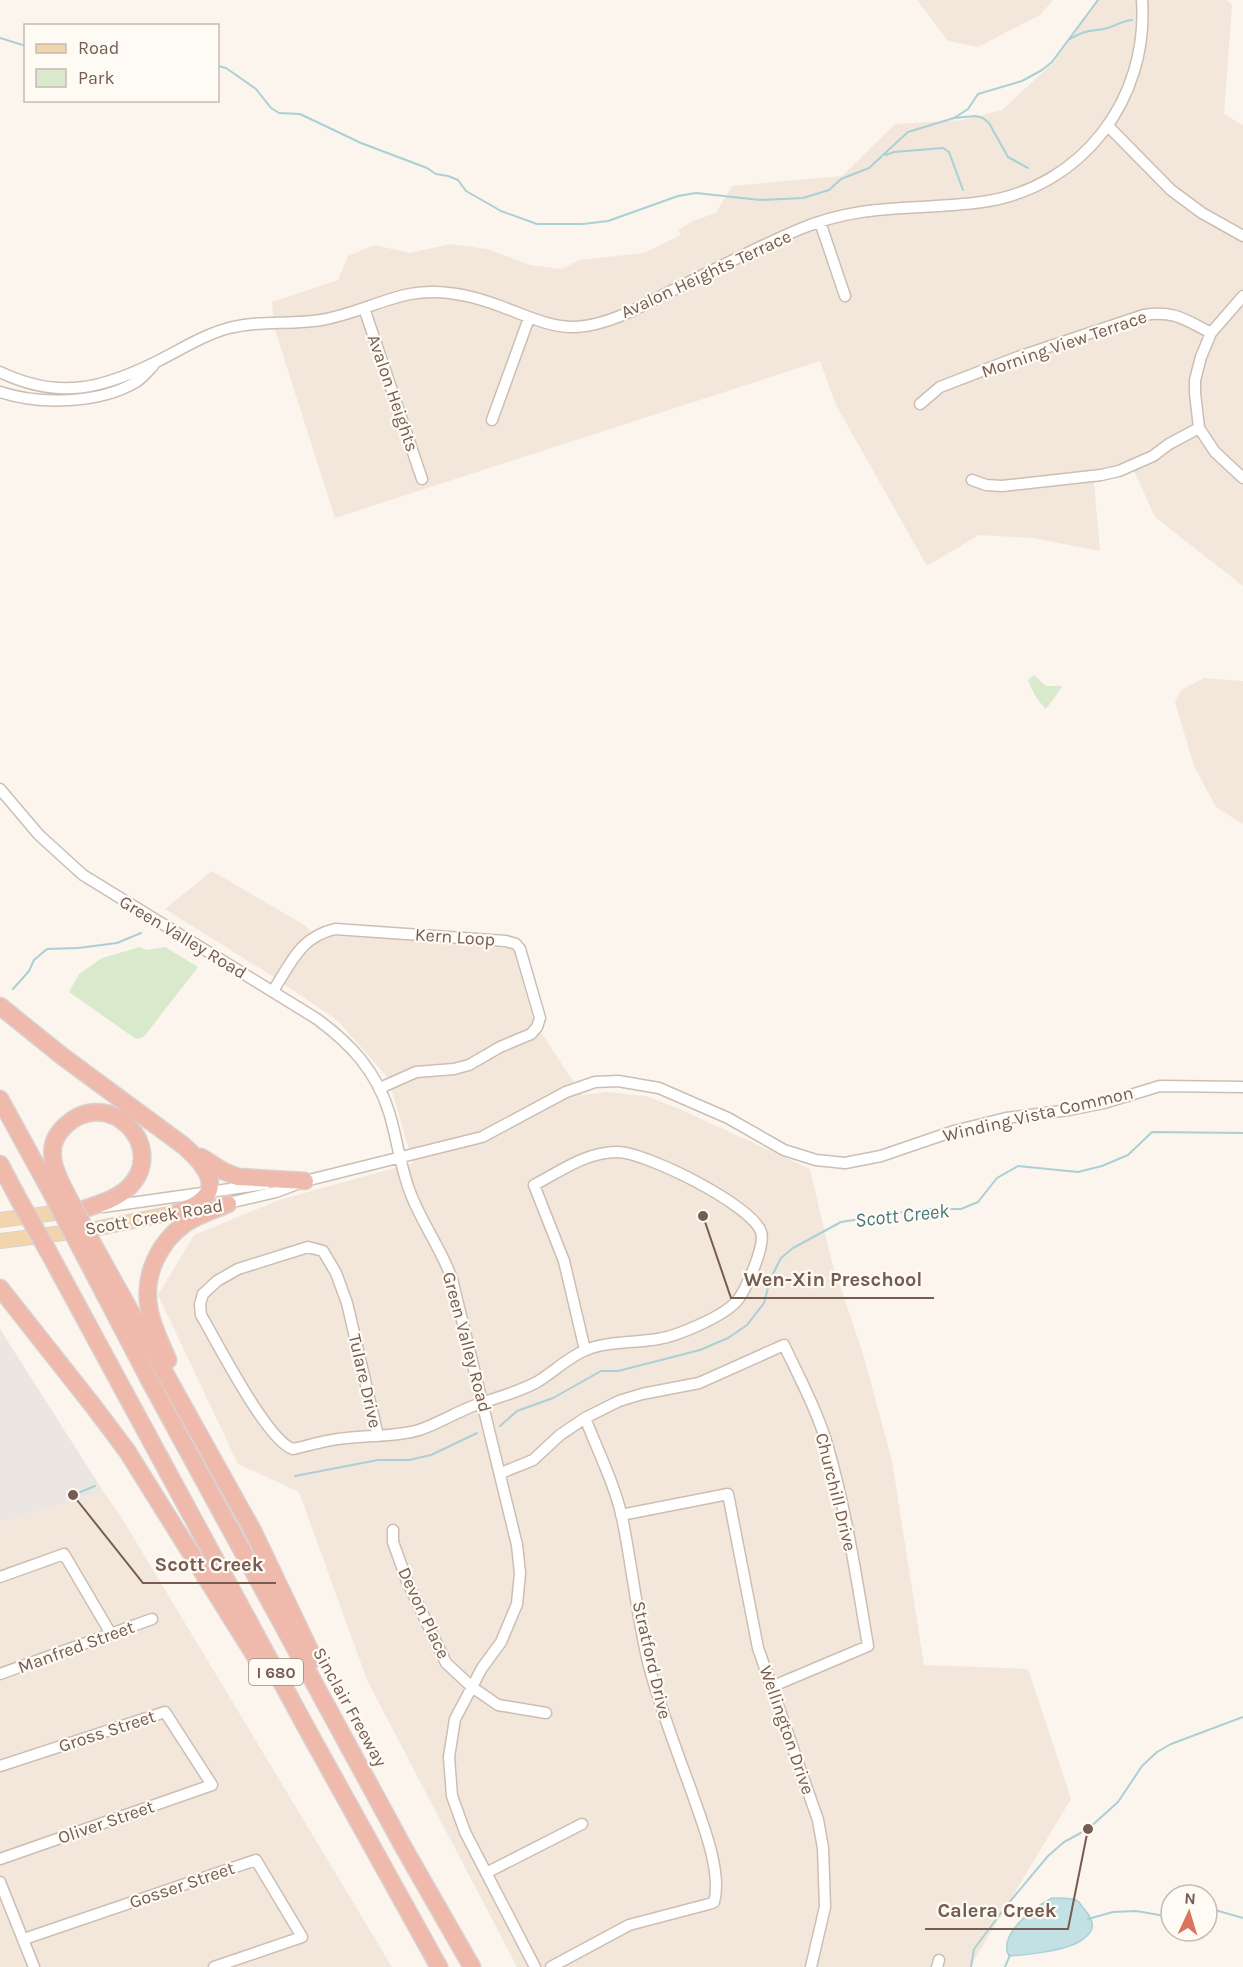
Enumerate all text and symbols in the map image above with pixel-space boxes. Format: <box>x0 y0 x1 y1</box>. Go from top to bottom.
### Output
legend <box>24 24 219 102</box>
text: Road <box>78 37 119 59</box>
text: Park <box>78 67 115 89</box>
street label: Avalon Heights Terrace <box>617 225 795 323</box>
street label: Morning View Terrace <box>978 305 1150 383</box>
street label: Avalon Heights <box>363 331 423 455</box>
street label: Green Valley Road <box>115 890 251 984</box>
street label: Kern Loop <box>414 923 496 951</box>
street label: Winding Vista Common <box>941 1081 1135 1147</box>
street label: Scott Creek Road <box>83 1194 225 1240</box>
water label: Scott Creek <box>854 1199 951 1232</box>
callout: Wen-Xin Preschool <box>731 1260 934 1298</box>
text: Wen-Xin Preschool <box>744 1268 922 1291</box>
street label: Green Valley Road <box>438 1269 496 1415</box>
street label: Tulare Drive <box>344 1332 386 1430</box>
street label: Churchill Drive <box>811 1431 861 1553</box>
callout: Scott Creek <box>143 1545 276 1583</box>
text: Scott Creek <box>154 1553 264 1576</box>
street label: Devon Place <box>393 1564 455 1662</box>
street label: Stratford Drive <box>628 1599 676 1721</box>
street label: Manfred Street <box>15 1616 137 1678</box>
street label: Sinclair Freeway <box>308 1643 392 1771</box>
road number: I 680 <box>249 1659 303 1685</box>
street label: Wellington Drive <box>755 1663 819 1797</box>
street label: Gross Street <box>56 1705 158 1757</box>
street label: Oliver Street <box>55 1795 157 1849</box>
street label: Gosser Street <box>127 1857 238 1913</box>
north arrow <box>1159 1883 1219 1943</box>
text: N <box>1184 1889 1196 1908</box>
callout: Calera Creek <box>925 1891 1068 1929</box>
text: Calera Creek <box>937 1899 1057 1922</box>

